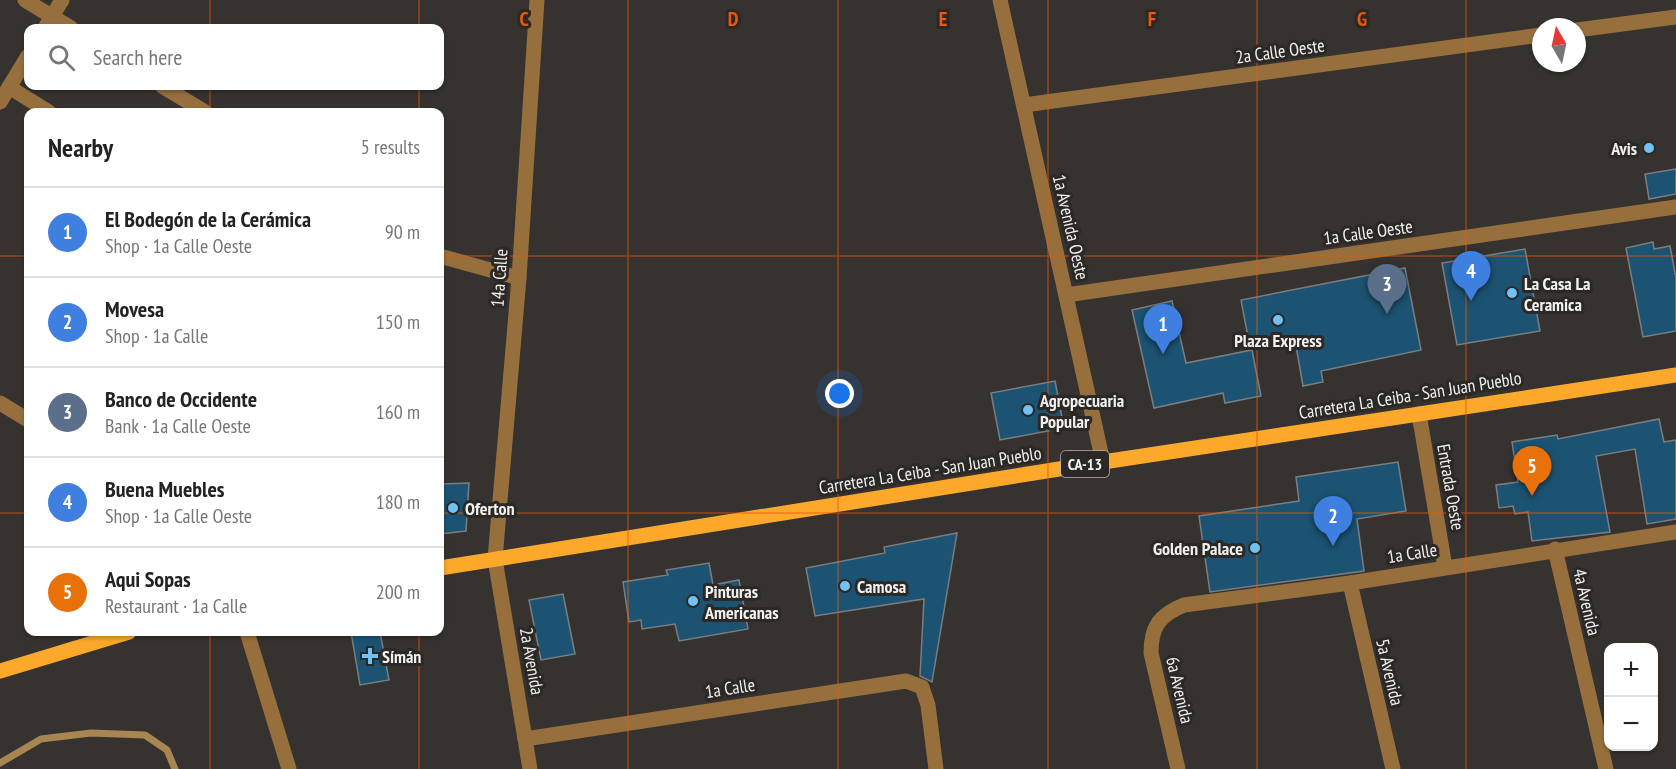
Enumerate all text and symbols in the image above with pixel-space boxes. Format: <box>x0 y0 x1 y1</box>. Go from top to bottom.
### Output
text: C <box>519 6 529 32</box>
text: D <box>728 6 739 32</box>
text: E <box>939 6 947 32</box>
text: F <box>1148 6 1156 32</box>
text: G <box>1357 6 1367 32</box>
north arrow <box>1532 18 1586 72</box>
search box <box>24 24 444 90</box>
street label: 2a Calle Oeste <box>1234 33 1326 69</box>
icon: search <box>45 41 78 74</box>
text: Search here <box>93 43 182 71</box>
text: Nearby <box>48 131 113 164</box>
text: 5 results <box>361 134 420 160</box>
place label: Avis <box>1610 137 1637 160</box>
marker: Avis <box>1642 141 1656 155</box>
street label: 1a Avenida Oeste <box>1048 172 1094 282</box>
text: El Bodegón de la Cerámica <box>105 205 311 233</box>
street label: 1a Calle Oeste <box>1322 214 1414 250</box>
text: 1 <box>63 219 72 245</box>
text: 90 m <box>385 219 420 245</box>
text: Shop · 1a Calle Oeste <box>105 233 252 259</box>
street label: 14a Calle <box>485 248 513 308</box>
pin: 4 <box>1452 252 1490 301</box>
pin: 3 <box>1368 264 1406 314</box>
place label: La Casa La Ceramica <box>1524 272 1591 316</box>
marker: La Casa La Ceramica <box>1505 286 1519 300</box>
text: Movesa <box>105 295 164 323</box>
pin: 1 <box>1144 304 1182 354</box>
text: 2 <box>63 309 72 335</box>
text: 150 m <box>376 309 420 335</box>
marker: Plaza Express <box>1271 313 1285 327</box>
text: Shop · 1a Calle <box>105 323 208 349</box>
place label: Plaza Express <box>1234 329 1322 352</box>
street label: Carretera La Ceiba - San Juan Pueblo <box>1297 366 1523 424</box>
your location <box>825 379 854 408</box>
text: Banco de Occidente <box>105 385 257 413</box>
place label: Agropecuaria Popular <box>1039 389 1124 433</box>
text: 3 <box>63 399 72 425</box>
text: 160 m <box>376 399 420 425</box>
marker: Agropecuaria Popular <box>1021 403 1035 417</box>
text: Bank · 1a Calle Oeste <box>105 413 251 439</box>
street label: Carretera La Ceiba - San Juan Pueblo <box>817 441 1043 499</box>
street label: Entrada Oeste <box>1432 442 1470 532</box>
pin: 5 <box>1512 446 1552 496</box>
road number: CA-13 <box>1061 451 1109 477</box>
text: Buena Muebles <box>105 475 225 503</box>
text: 4 <box>63 489 72 515</box>
text: 180 m <box>376 489 420 515</box>
pin: 2 <box>1314 496 1352 546</box>
place label: Oferton <box>465 497 515 520</box>
marker: Oferton <box>446 501 460 515</box>
text: Shop · 1a Calle Oeste <box>105 503 252 529</box>
place label: Golden Palace <box>1153 537 1243 560</box>
street label: 1a Calle <box>1385 538 1439 568</box>
marker: Golden Palace <box>1248 541 1262 555</box>
text: Aqui Sopas <box>105 565 191 593</box>
street label: 4a Avenida <box>1568 566 1606 638</box>
place label: Camosa <box>857 575 906 598</box>
text: 5 <box>63 579 72 605</box>
text: 200 m <box>376 579 420 605</box>
marker: Camosa <box>838 579 852 593</box>
place label: Pinturas Americanas <box>704 580 779 624</box>
text: Restaurant · 1a Calle <box>105 593 247 619</box>
marker: Pinturas Americanas <box>686 594 700 608</box>
street label: 2a Avenida <box>515 626 549 696</box>
street label: 5a Avenida <box>1371 636 1409 708</box>
map controls <box>1604 643 1658 751</box>
button: + <box>1604 643 1658 697</box>
place label: Símán <box>382 645 421 668</box>
marker: Símán <box>363 649 377 663</box>
street label: 6a Avenida <box>1161 654 1199 726</box>
street label: 1a Calle <box>703 673 757 703</box>
button: − <box>1604 697 1658 751</box>

